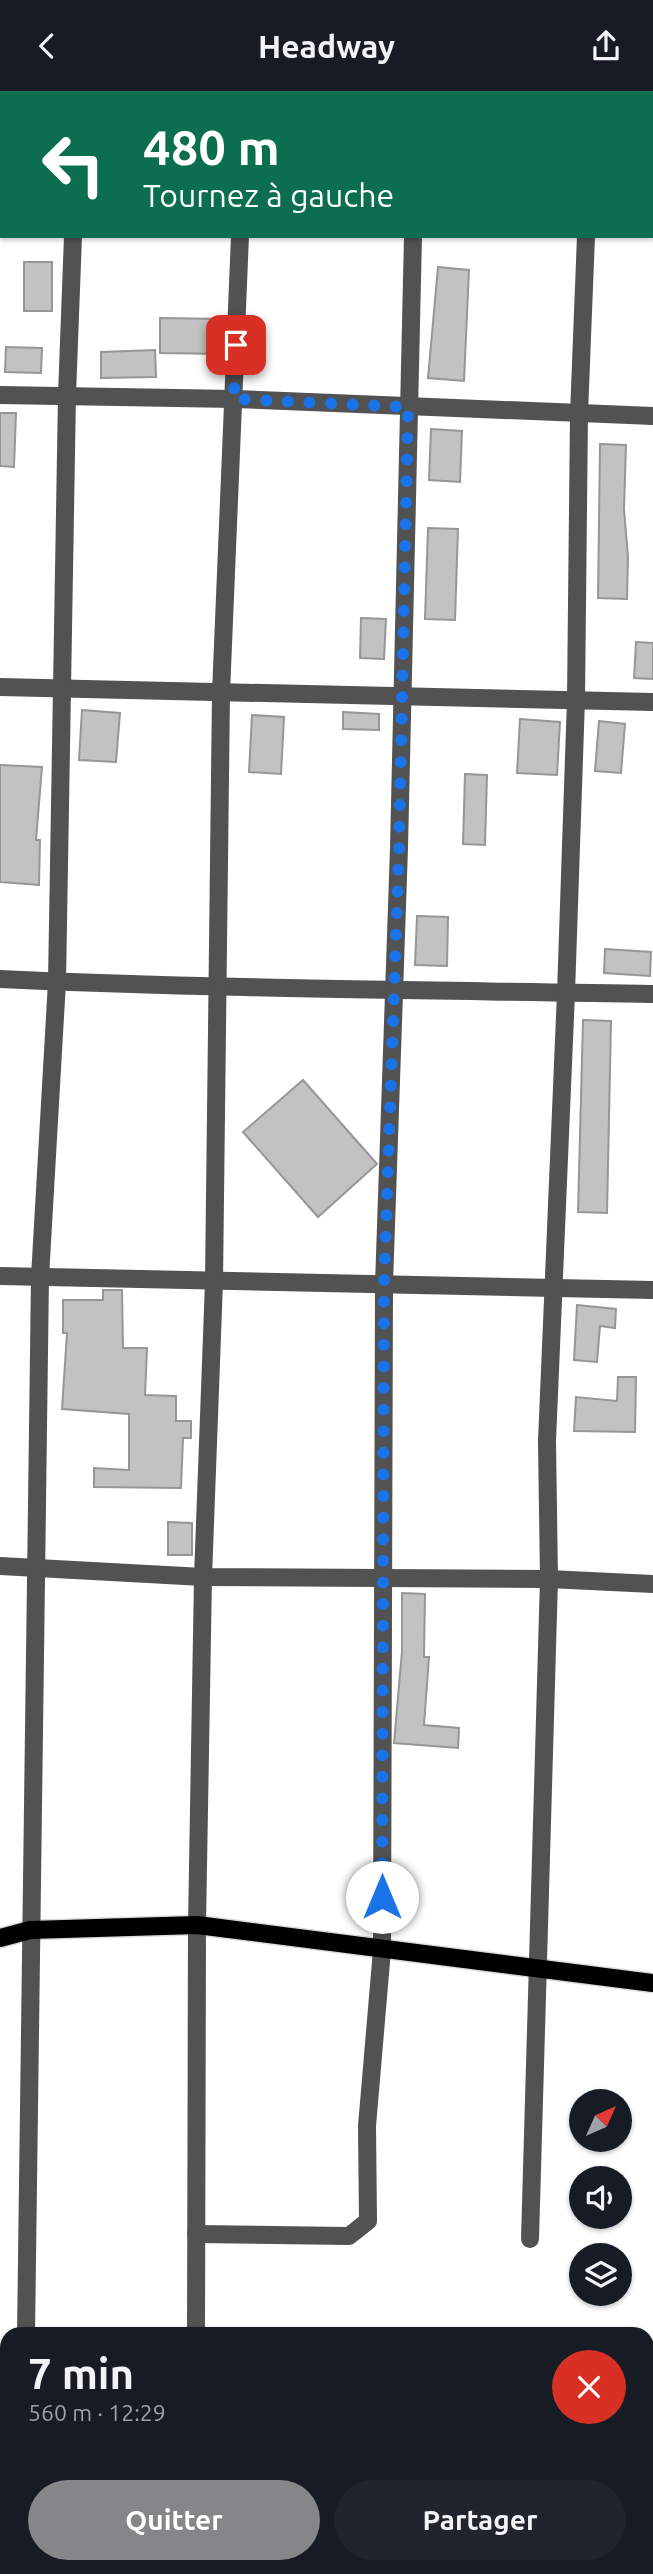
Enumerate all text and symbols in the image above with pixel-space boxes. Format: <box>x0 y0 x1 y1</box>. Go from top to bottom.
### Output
icon: back <box>28 27 66 65</box>
icon: share <box>587 27 625 65</box>
text: Headway <box>258 28 395 64</box>
icon: left <box>28 119 119 210</box>
text: 480 m <box>143 119 280 174</box>
text: Tournez à gauche <box>143 177 394 213</box>
pin <box>206 315 266 375</box>
icon: arrive <box>217 326 255 364</box>
position arrow <box>345 1860 419 1934</box>
north arrow <box>569 2089 632 2153</box>
map controls <box>569 2089 632 2306</box>
button: sound <box>569 2166 632 2229</box>
button: layers <box>569 2243 632 2306</box>
text: 7 min <box>28 2350 134 2397</box>
button: close <box>552 2350 626 2424</box>
text: 560 m · 12:29 <box>28 2400 166 2425</box>
button: Quitter <box>28 2480 320 2560</box>
button: Partager <box>334 2480 626 2560</box>

